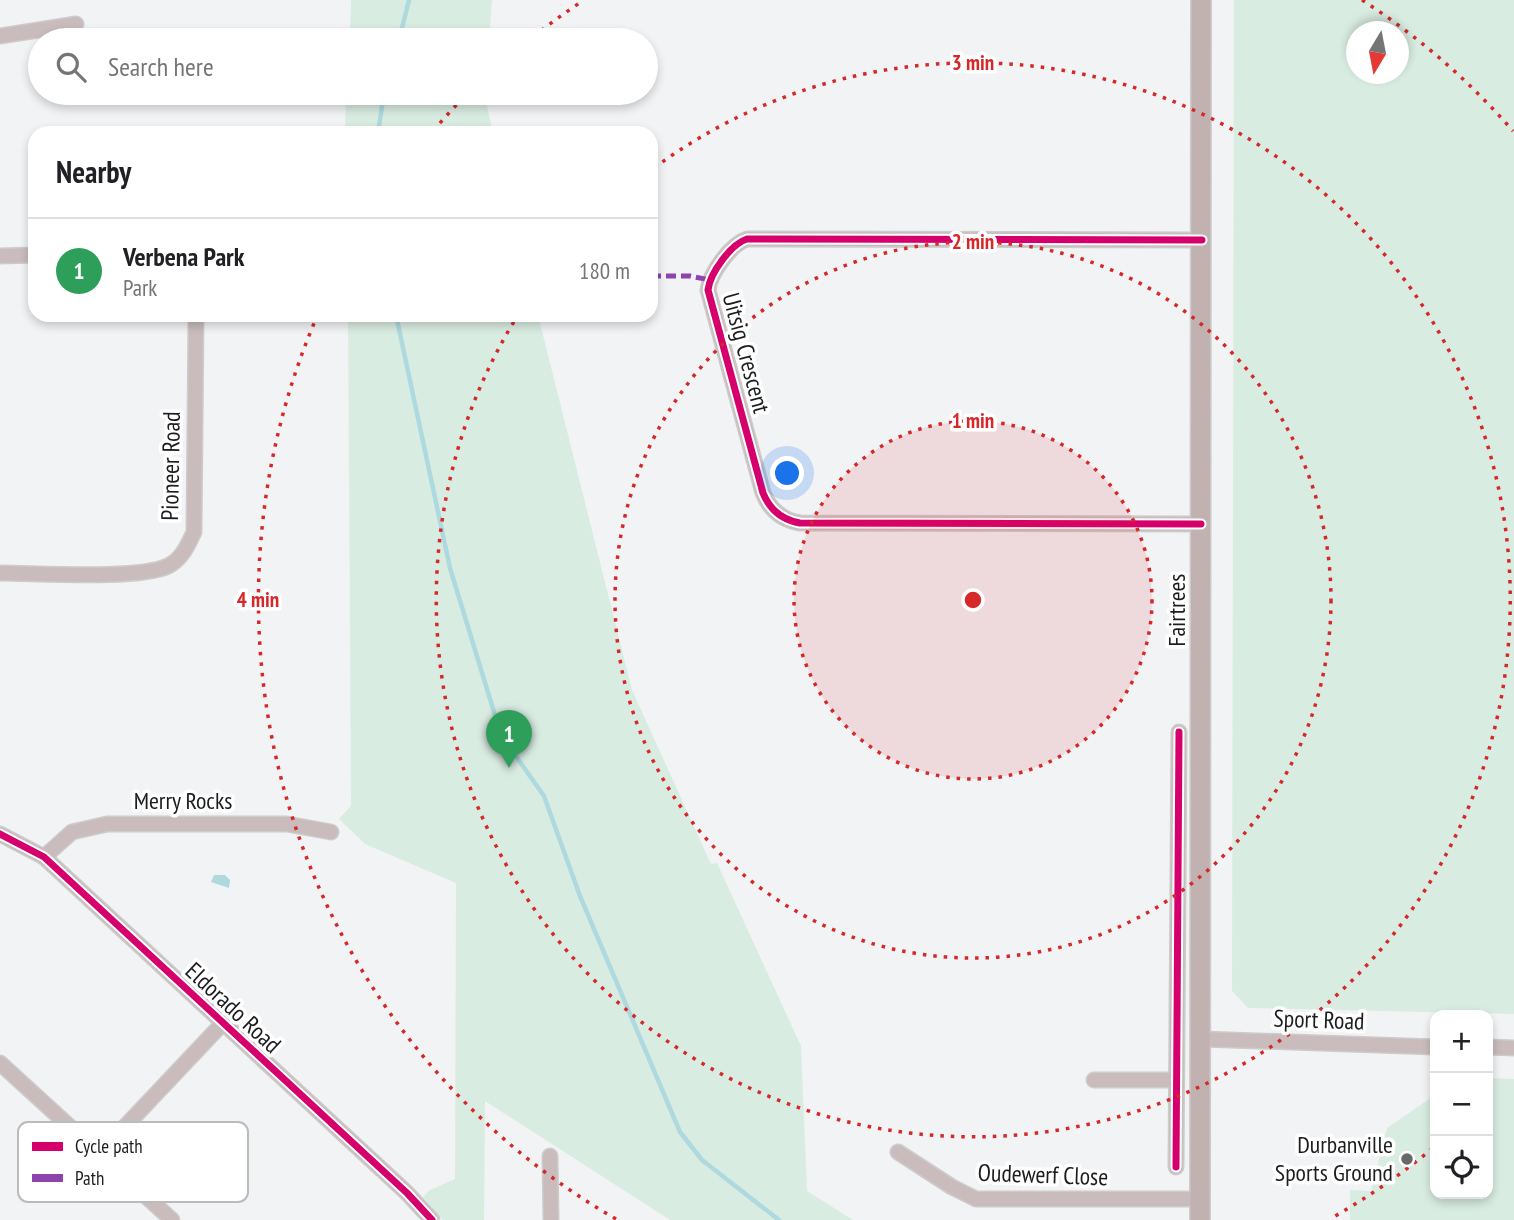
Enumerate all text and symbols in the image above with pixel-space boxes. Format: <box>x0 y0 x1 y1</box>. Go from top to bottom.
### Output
north arrow <box>1346 21 1409 84</box>
search box <box>28 28 658 105</box>
icon: search <box>52 48 90 86</box>
text: 3 min <box>952 49 994 76</box>
text: Search here <box>108 50 214 83</box>
text: Nearby <box>56 152 131 191</box>
text: 2 min <box>952 228 994 255</box>
text: Verbena Park <box>123 240 244 273</box>
text: 1 <box>74 256 85 285</box>
text: 180 m <box>579 256 630 285</box>
text: Park <box>123 273 157 302</box>
street label: Uitsig Crescent <box>716 289 778 417</box>
text: 1 min <box>952 407 994 434</box>
street label: Pioneer Road <box>154 411 187 521</box>
your location <box>770 456 804 490</box>
street label: Fairtrees <box>1161 574 1192 646</box>
text: 4 min <box>237 586 279 613</box>
centre of rings <box>961 588 985 612</box>
pin: 1 <box>486 710 532 768</box>
street label: Merry Rocks <box>134 785 232 816</box>
street label: Eldorado Road <box>179 956 288 1060</box>
street label: Sport Road <box>1273 1002 1365 1037</box>
map controls <box>1430 1010 1493 1199</box>
button: + <box>1430 1010 1493 1073</box>
button: − <box>1430 1073 1493 1136</box>
legend <box>18 1122 248 1202</box>
place label: Durbanville Sports Ground <box>1275 1129 1393 1188</box>
text: Cycle path <box>75 1134 143 1158</box>
button: locate <box>1430 1136 1493 1199</box>
marker: Durbanville Sports Ground <box>1399 1151 1415 1167</box>
street label: Oudewerf Close <box>977 1157 1109 1192</box>
text: Path <box>75 1166 104 1190</box>

